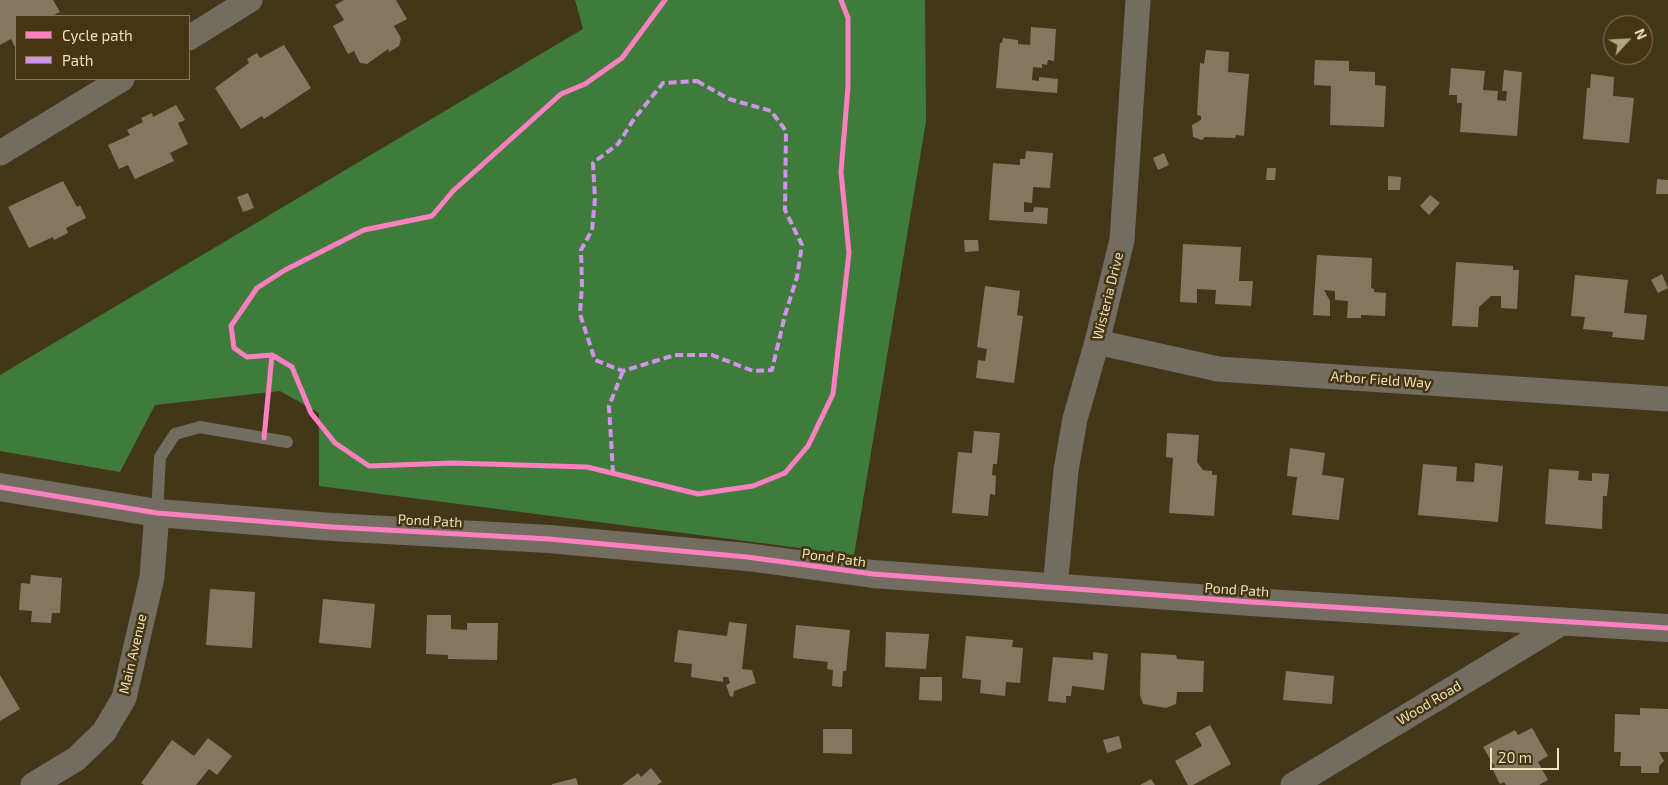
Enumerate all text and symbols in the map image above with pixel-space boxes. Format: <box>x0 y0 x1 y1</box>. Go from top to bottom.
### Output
legend <box>15 15 190 80</box>
north arrow <box>1603 15 1653 65</box>
text: Cycle path <box>62 26 133 44</box>
text: N <box>1631 26 1651 42</box>
text: Path <box>62 51 93 69</box>
street label: Wisteria Drive <box>1089 250 1127 342</box>
street label: Arbor Field Way <box>1330 368 1432 392</box>
street label: Pond Path <box>397 511 463 531</box>
street label: Pond Path <box>801 545 867 571</box>
street label: Pond Path <box>1204 579 1270 601</box>
street label: Main Avenue <box>116 612 150 696</box>
street label: Wood Road <box>1394 677 1464 729</box>
scale bar <box>1493 738 1562 770</box>
text: 20 m <box>1498 748 1532 766</box>

